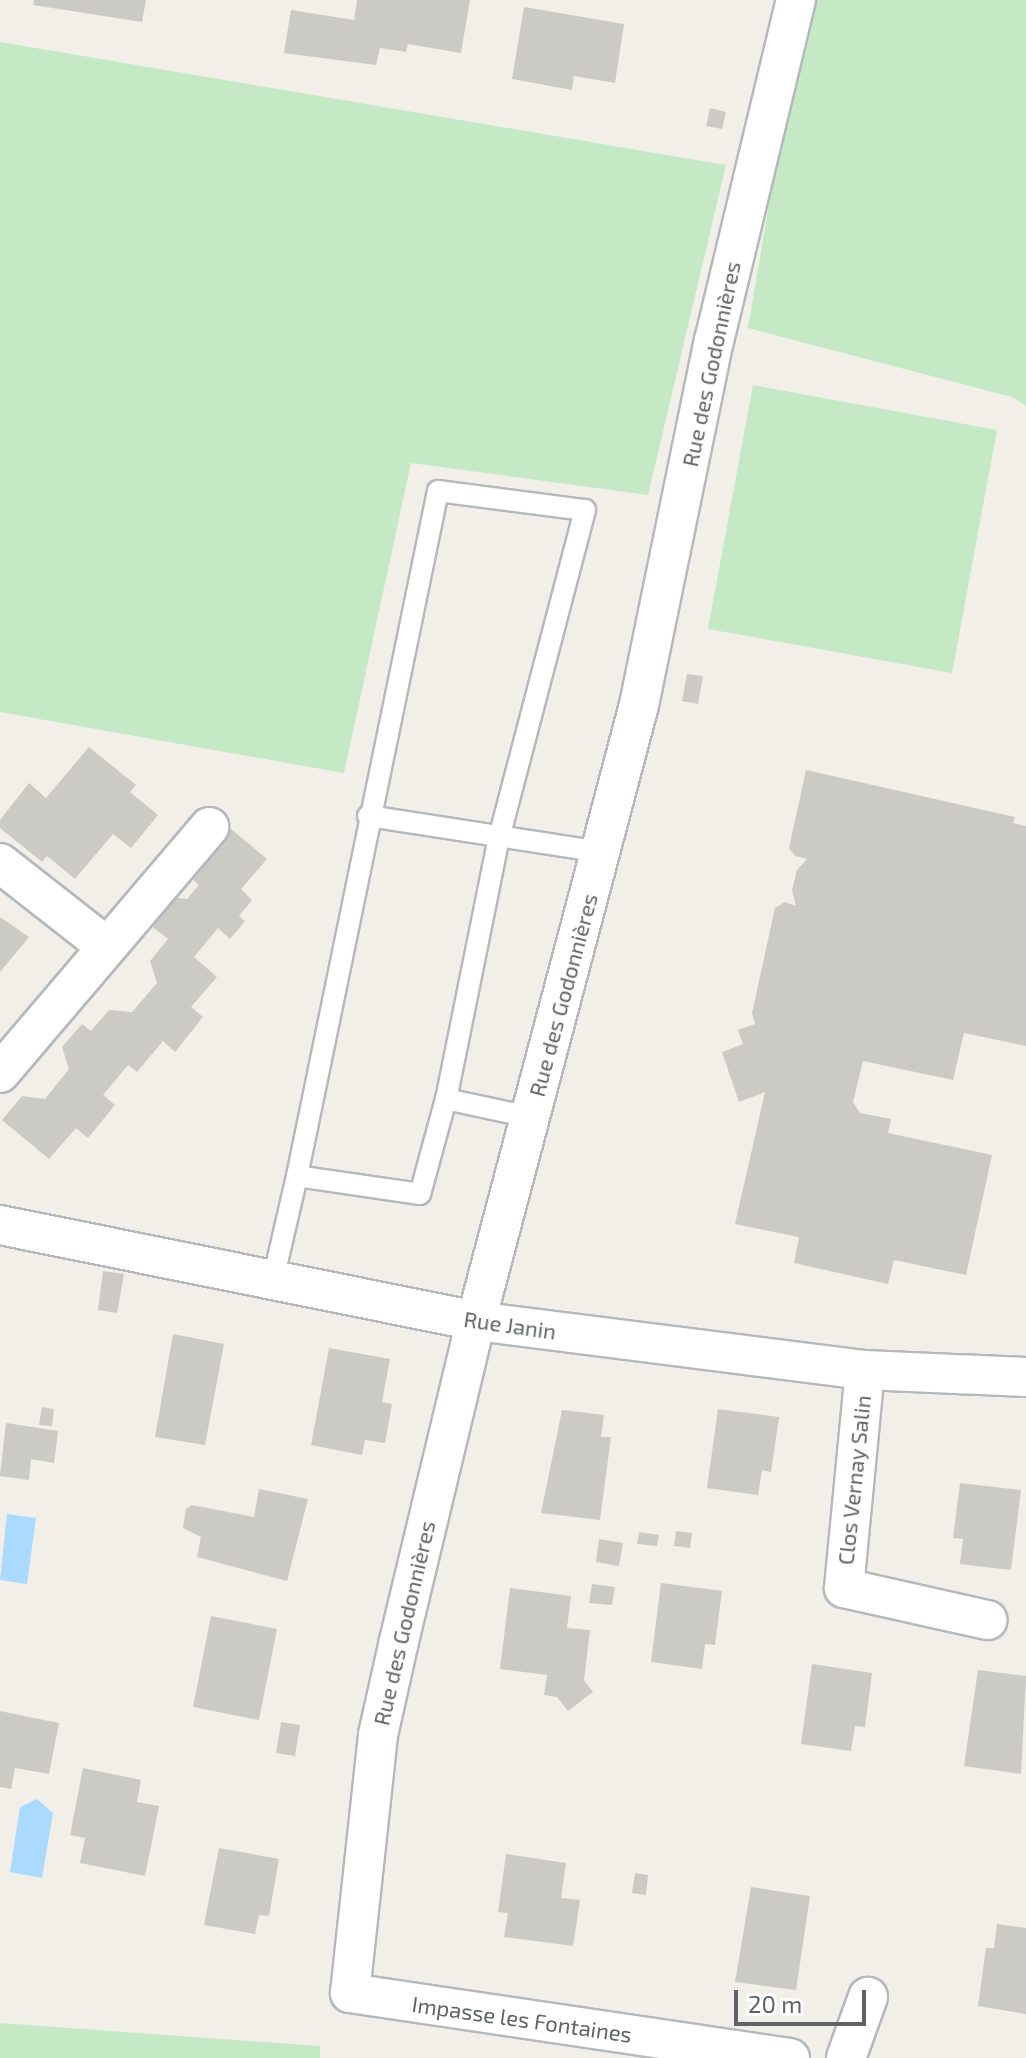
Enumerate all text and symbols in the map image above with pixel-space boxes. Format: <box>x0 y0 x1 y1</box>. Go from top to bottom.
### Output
street label: Rue des Godonnières <box>676 259 746 469</box>
street label: Rue des Godonnières <box>523 891 603 1099</box>
street label: Rue Janin <box>462 1305 558 1345</box>
street label: Clos Vernay Salin <box>832 1393 876 1567</box>
street label: Rue des Godonnières <box>368 1518 440 1728</box>
scale bar <box>738 1974 870 2024</box>
text: 20 m <box>748 1989 802 2018</box>
street label: Impasse les Fontaines <box>410 1990 634 2048</box>

